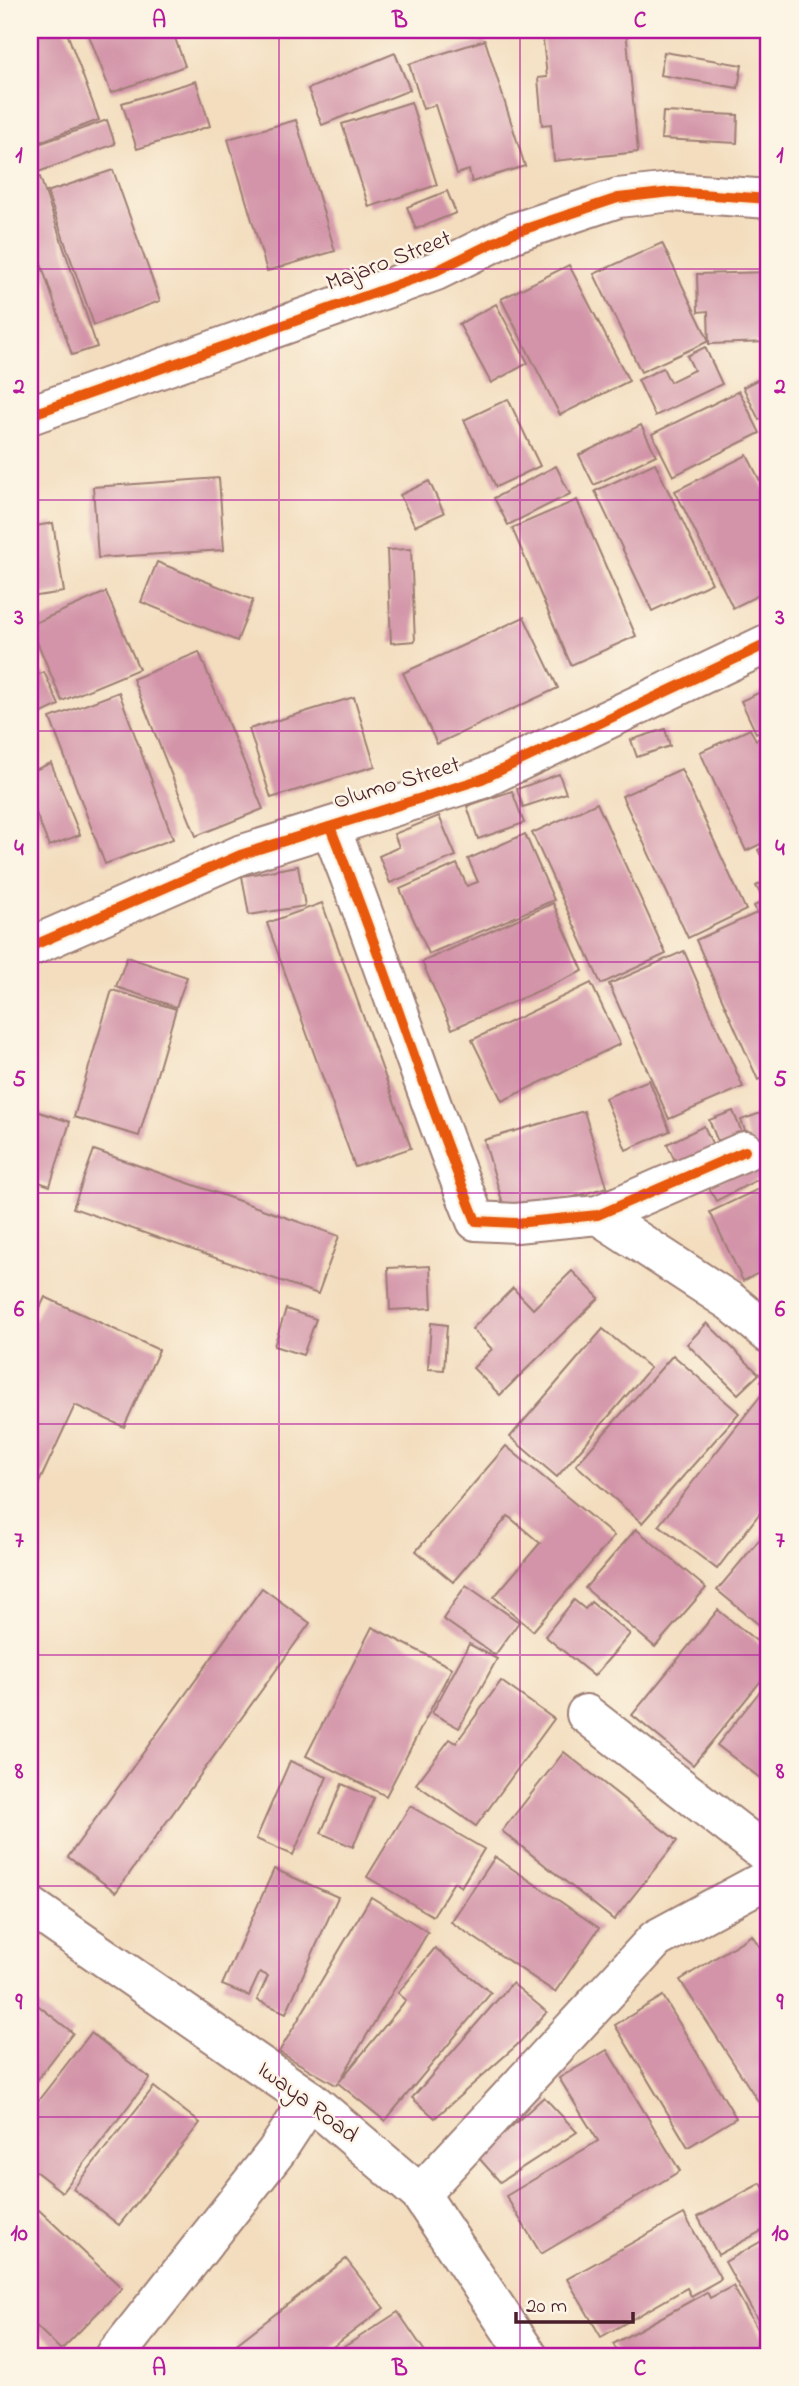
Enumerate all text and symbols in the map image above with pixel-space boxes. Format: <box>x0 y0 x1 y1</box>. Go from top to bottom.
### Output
text: A <box>152 5 166 38</box>
text: B <box>391 5 408 38</box>
text: C <box>634 5 647 38</box>
text: 1 <box>15 140 23 173</box>
text: 1 <box>776 140 784 173</box>
street label: Majaro Street <box>321 222 457 302</box>
text: 2 <box>12 371 25 404</box>
text: 2 <box>773 371 786 404</box>
text: 3 <box>13 602 24 635</box>
text: 3 <box>774 602 785 635</box>
street label: Olumo Street <box>329 748 465 820</box>
text: 4 <box>14 833 24 866</box>
text: 4 <box>775 833 785 866</box>
text: 5 <box>12 1064 26 1097</box>
text: 5 <box>773 1064 787 1097</box>
text: 6 <box>14 1294 25 1327</box>
text: 6 <box>775 1294 786 1327</box>
text: 7 <box>14 1525 24 1558</box>
text: 7 <box>775 1525 785 1558</box>
text: 8 <box>14 1756 24 1789</box>
text: 8 <box>775 1756 785 1789</box>
text: 9 <box>15 1987 24 2020</box>
text: 9 <box>776 1987 785 2020</box>
street label: Iwaya Road <box>248 2053 365 2154</box>
text: 10 <box>10 2218 28 2251</box>
text: 10 <box>771 2218 789 2251</box>
scale bar <box>516 2281 633 2325</box>
text: 20 m <box>526 2292 567 2322</box>
text: A <box>152 2353 166 2386</box>
text: B <box>391 2353 408 2386</box>
text: C <box>634 2353 647 2386</box>

